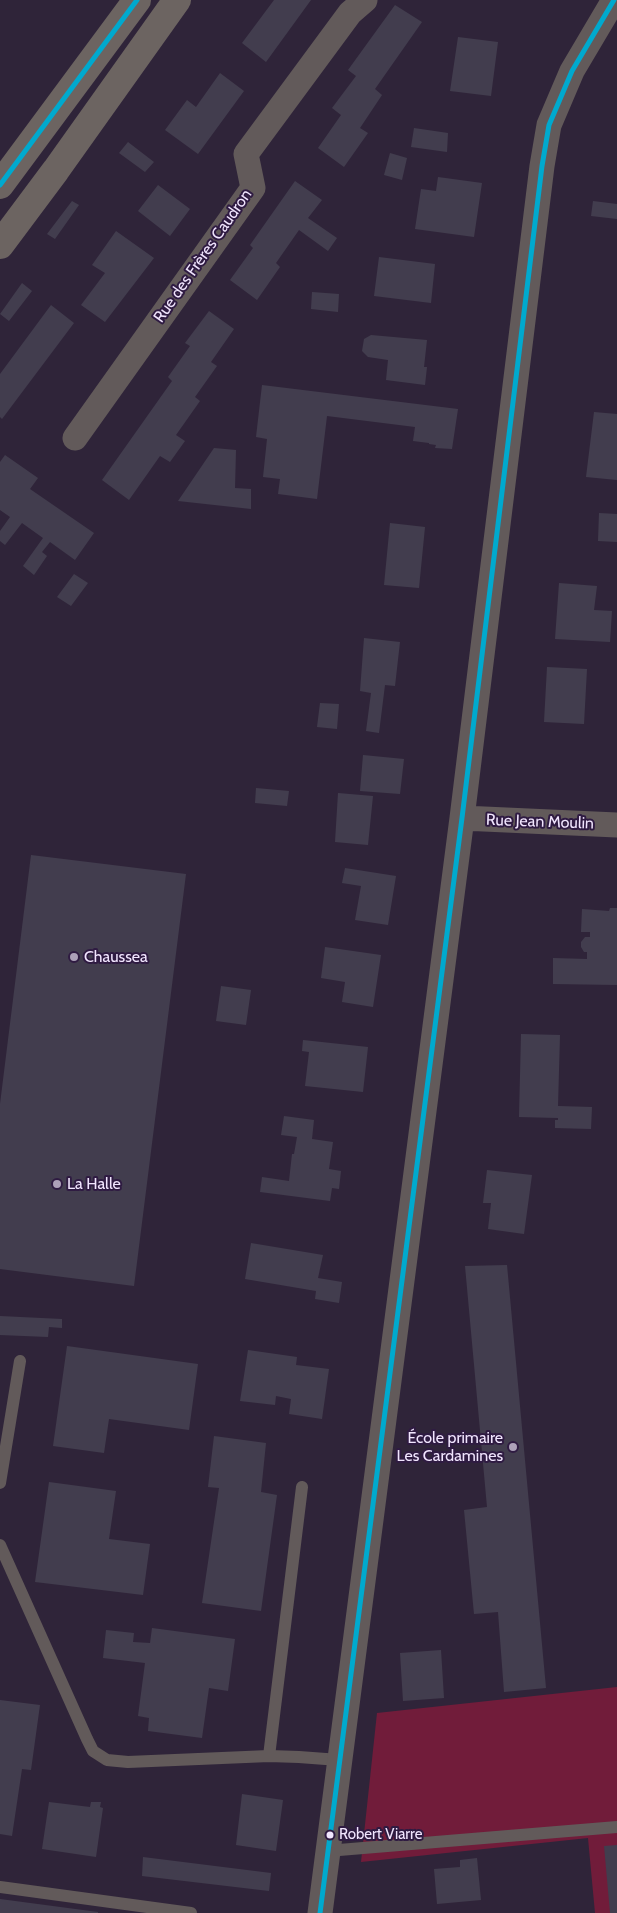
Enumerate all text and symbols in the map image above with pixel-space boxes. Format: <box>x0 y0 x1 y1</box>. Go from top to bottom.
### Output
street label: Rue des Frères Caudron <box>150 186 256 326</box>
street label: Rue Jean Moulin <box>486 811 594 833</box>
place label: Chaussea <box>84 947 148 967</box>
marker: Chaussea <box>68 951 80 963</box>
place label: La Halle <box>67 1174 121 1194</box>
marker: La Halle <box>51 1178 63 1190</box>
place label: École primaire Les Cardamines <box>397 1428 503 1466</box>
marker: École primaire Les Cardamines <box>507 1441 519 1453</box>
place label: Robert Viarre <box>339 1826 422 1844</box>
marker: Robert Viarre <box>325 1830 335 1840</box>

